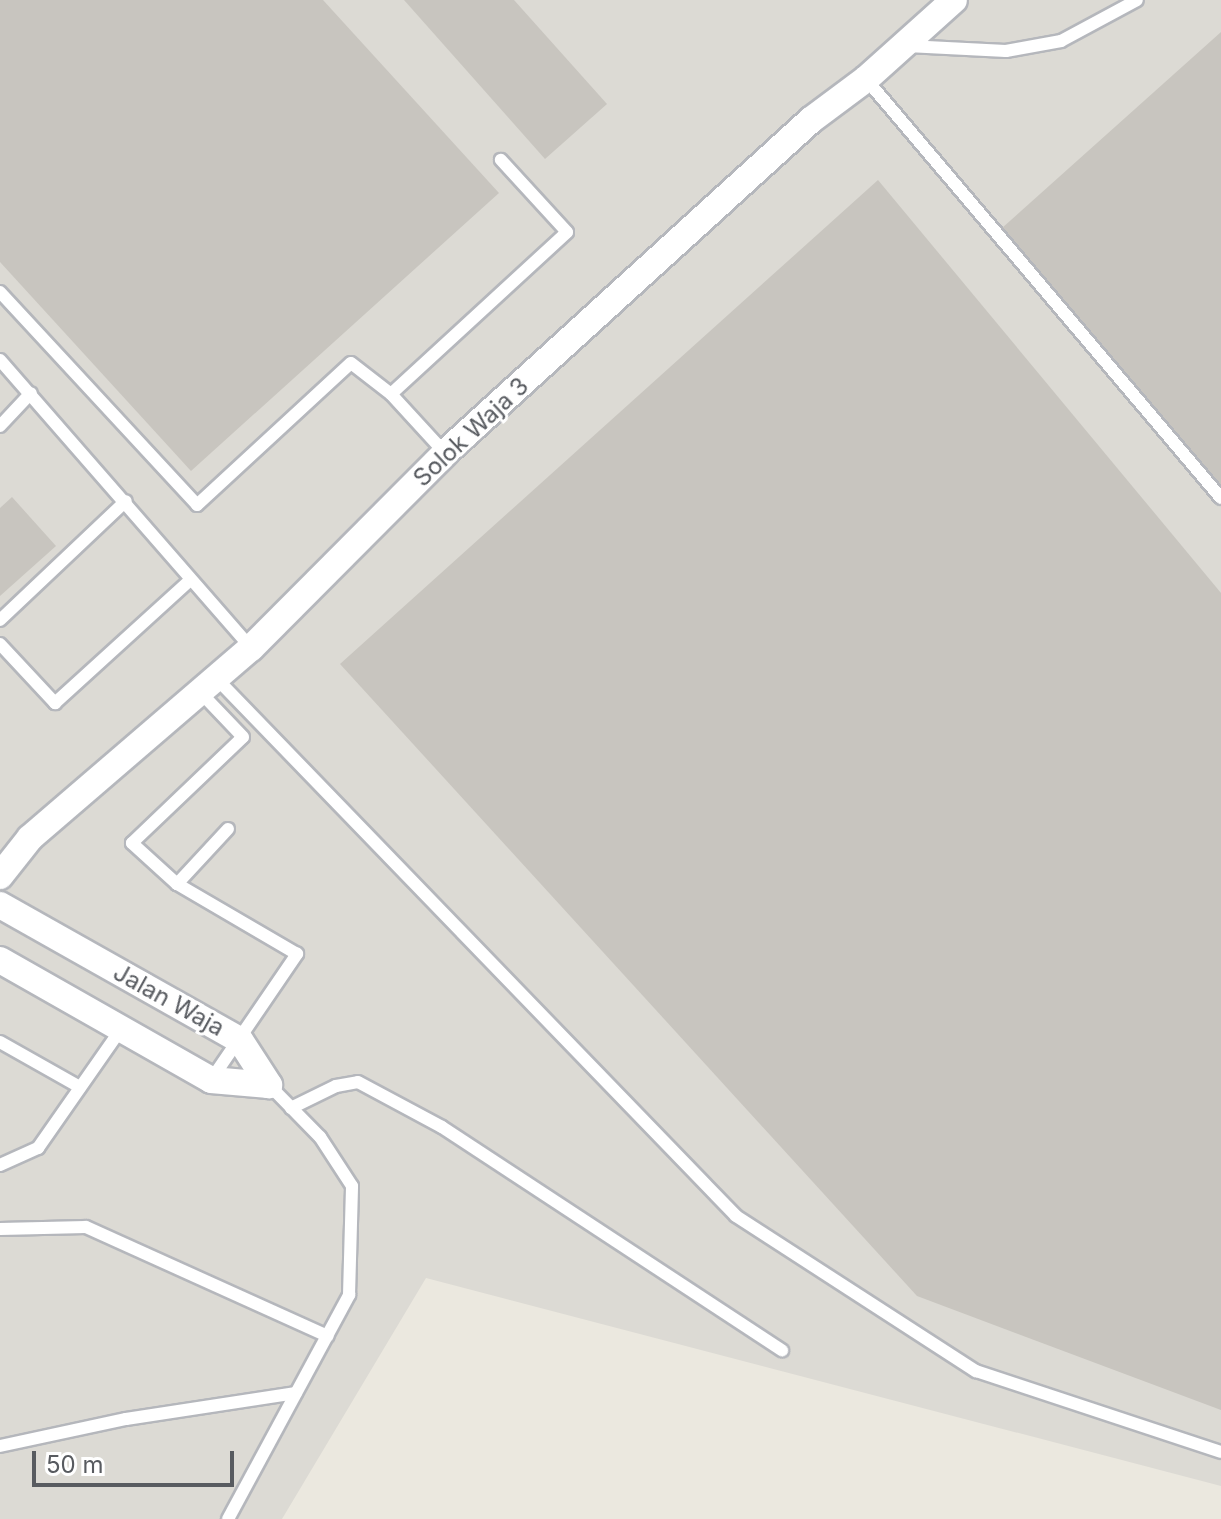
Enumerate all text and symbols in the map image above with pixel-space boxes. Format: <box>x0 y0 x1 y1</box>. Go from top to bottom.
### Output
street label: Solok Waja 3 <box>408 371 534 493</box>
street label: Jalan Waja <box>108 958 230 1042</box>
scale bar <box>36 1435 238 1485</box>
text: 50 m <box>46 1450 104 1479</box>

